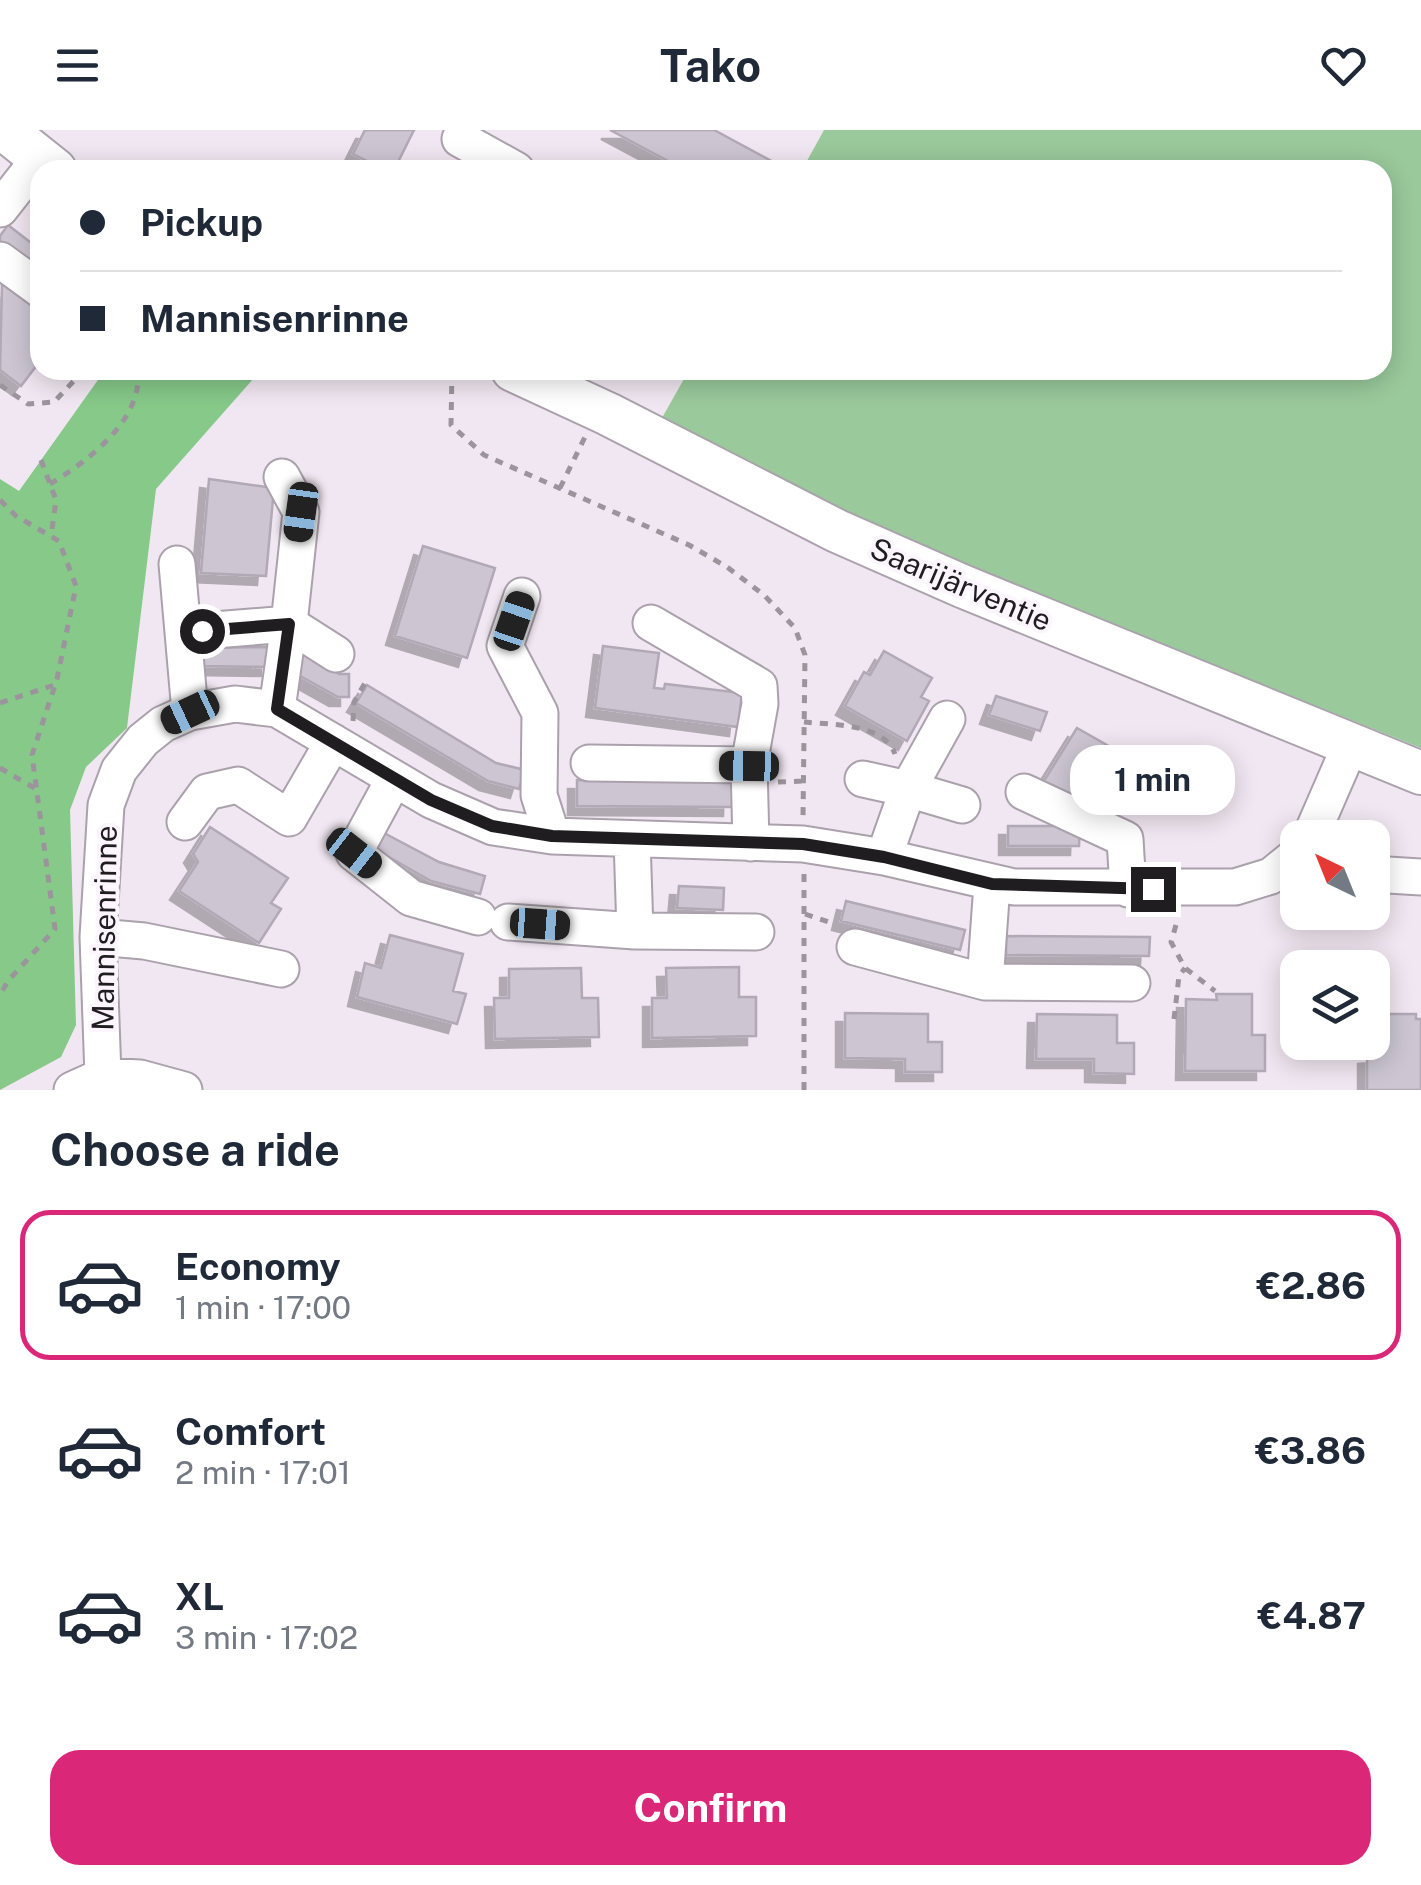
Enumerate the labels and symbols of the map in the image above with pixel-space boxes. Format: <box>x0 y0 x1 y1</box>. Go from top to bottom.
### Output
car <box>282 480 320 544</box>
street label: Saarijärventie <box>865 530 1057 638</box>
car <box>490 588 538 654</box>
route start <box>180 609 225 654</box>
car <box>156 686 224 738</box>
callout: 1 min <box>1070 744 1236 814</box>
car <box>719 750 779 782</box>
north arrow <box>1280 820 1390 930</box>
car <box>321 823 387 883</box>
street label: Mannisenrinne <box>84 825 124 1031</box>
route end <box>1131 867 1176 912</box>
car <box>509 907 571 941</box>

